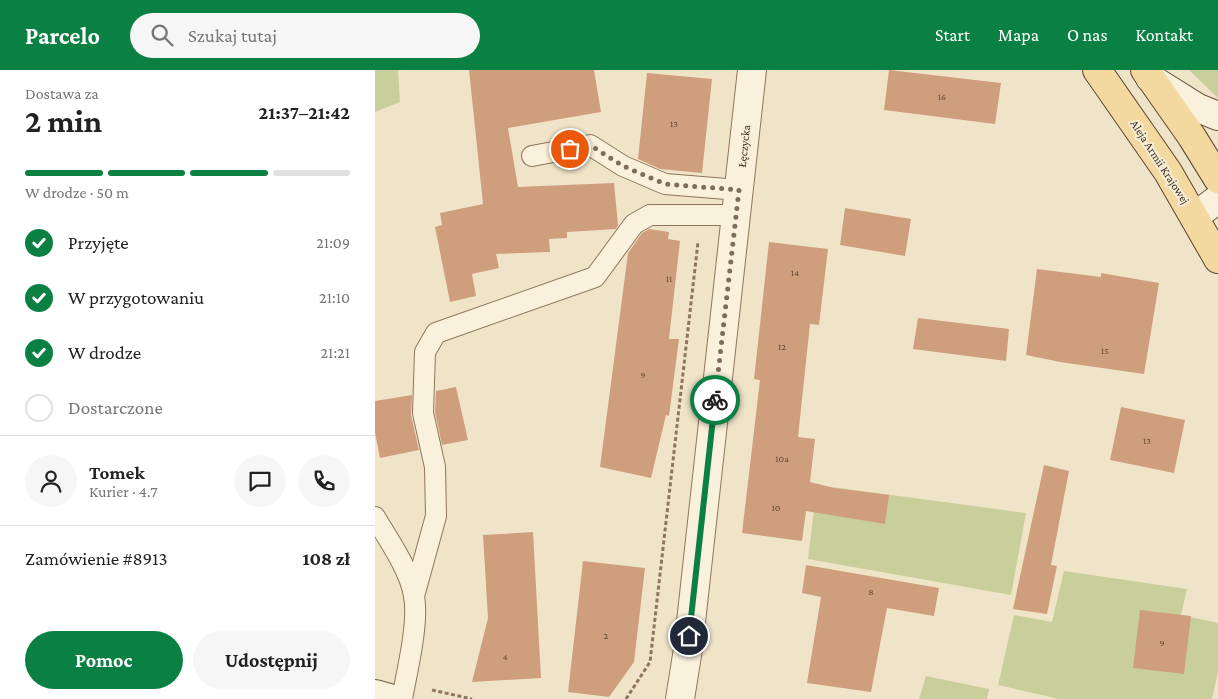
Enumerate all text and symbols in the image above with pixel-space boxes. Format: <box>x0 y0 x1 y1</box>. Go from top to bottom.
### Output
search box <box>130 13 480 58</box>
icon: search <box>148 21 176 49</box>
text: Parcelo <box>25 22 100 49</box>
text: Szukaj tutaj <box>188 25 277 46</box>
text: Start <box>935 25 970 45</box>
text: Mapa <box>998 25 1039 45</box>
text: O nas <box>1067 25 1108 45</box>
text: Kontakt <box>1136 25 1193 45</box>
text: Dostawa za <box>25 85 99 102</box>
house number: 16 <box>938 91 946 102</box>
text: 21:37–21:42 <box>259 102 350 123</box>
text: 2 min <box>25 103 102 139</box>
street label: Aleja Armii Krajowej <box>1128 117 1192 207</box>
house number: 13 <box>670 118 678 129</box>
street label: Łęczycka <box>735 124 753 168</box>
pin <box>549 128 591 170</box>
icon: bag <box>556 135 584 163</box>
text: W drodze · 50 m <box>25 184 129 201</box>
icon: check <box>25 229 53 257</box>
text: Przyjęte <box>68 232 129 253</box>
text: 21:09 <box>316 234 350 251</box>
house number: 14 <box>791 267 799 278</box>
house number: 11 <box>666 273 672 284</box>
icon: check <box>25 284 53 312</box>
text: W przygotowaniu <box>68 287 204 308</box>
text: 21:10 <box>319 289 350 306</box>
icon: check <box>25 339 53 367</box>
house number: 12 <box>778 341 786 352</box>
text: W drodze <box>68 342 141 363</box>
text: 21:21 <box>320 344 350 361</box>
house number: 15 <box>1101 345 1109 356</box>
house number: 9 <box>640 369 646 380</box>
courier <box>690 375 740 425</box>
icon: bike <box>701 386 729 414</box>
text: Dostarczone <box>68 397 163 418</box>
house number: 13 <box>1143 435 1151 446</box>
house number: 10a <box>775 453 789 464</box>
button: person <box>25 455 77 507</box>
button: chat <box>234 455 286 507</box>
button: phone <box>298 455 350 507</box>
text: Tomek <box>89 462 145 483</box>
text: Kurier · 4.7 <box>89 483 158 500</box>
house number: 10 <box>772 502 781 513</box>
text: Zamówienie #8913 <box>25 548 168 569</box>
text: 108 zł <box>302 548 350 569</box>
house number: 8 <box>868 586 874 597</box>
pin <box>668 615 710 657</box>
icon: home <box>675 622 703 650</box>
house number: 2 <box>604 630 609 641</box>
button: Pomoc <box>25 631 183 689</box>
button: Udostępnij <box>193 631 350 689</box>
house number: 9 <box>1159 637 1165 648</box>
house number: 4 <box>502 651 508 662</box>

